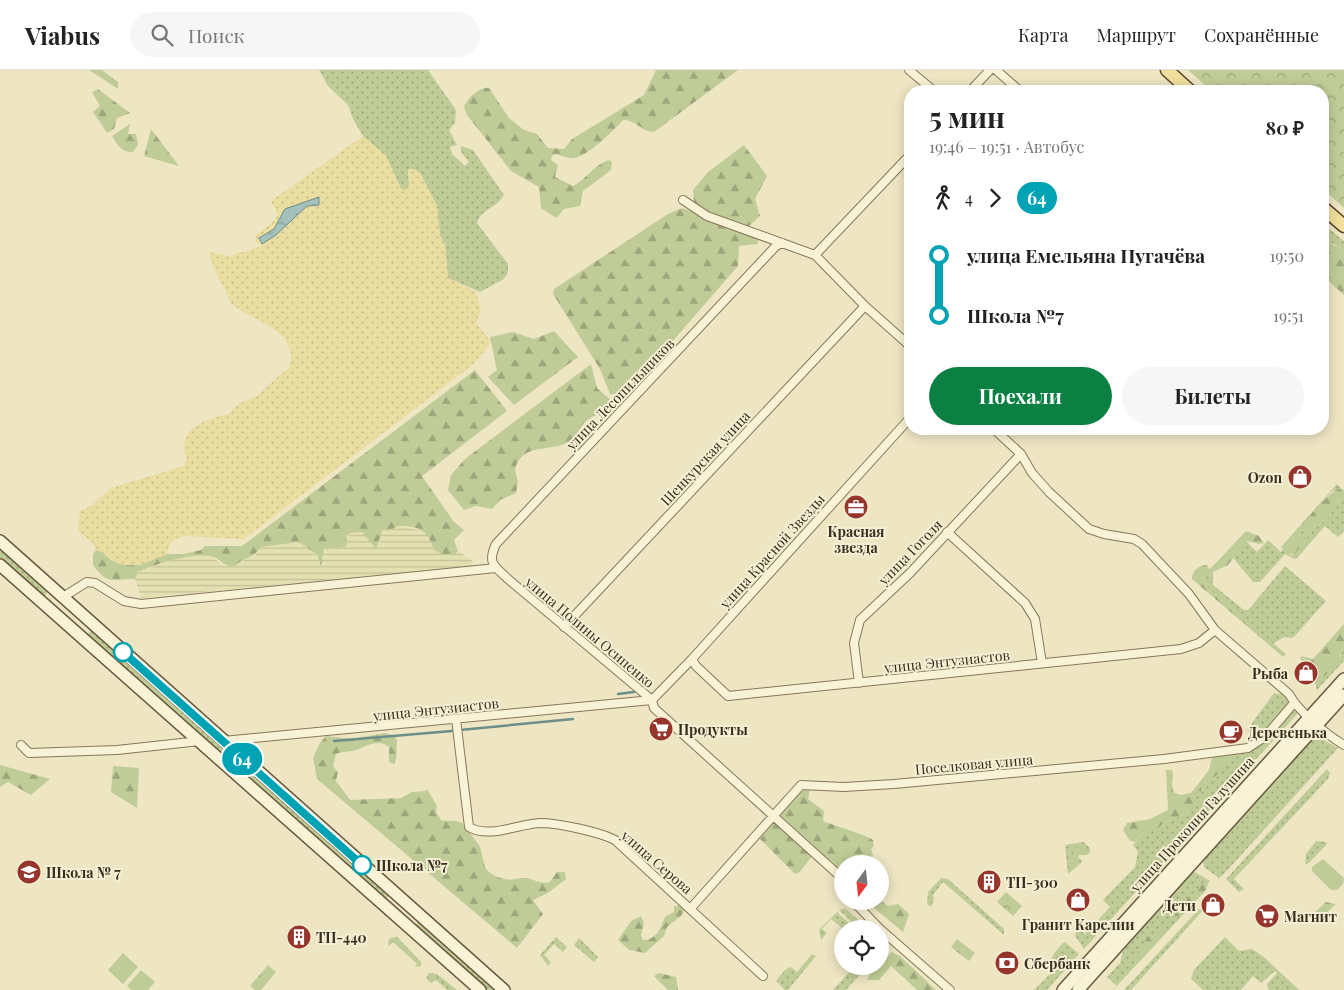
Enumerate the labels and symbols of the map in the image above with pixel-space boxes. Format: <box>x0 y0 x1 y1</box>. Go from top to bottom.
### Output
street label: улица Лесопильщиков <box>561 334 679 455</box>
street label: Шенкурская улица <box>656 406 754 510</box>
shop icon: Ozon <box>1287 464 1313 490</box>
place label: Ozon <box>1248 468 1282 487</box>
street label: улица Красной Звезды <box>715 489 829 613</box>
office icon: Красная звезда <box>843 494 869 520</box>
street label: улица Гоголя <box>873 515 946 590</box>
place label: Красная звезда <box>828 522 884 557</box>
street label: улица Полины Осипенко <box>521 572 659 692</box>
unlabelled marker <box>113 642 133 662</box>
street label: улица Энтузиастов <box>882 645 1011 677</box>
shop icon: Рыба <box>1293 660 1319 686</box>
place label: Рыба <box>1252 664 1289 683</box>
street label: улица Энтузиастов <box>371 693 500 725</box>
supermarket icon: Продукты <box>648 716 674 742</box>
cafe icon: Деревенька <box>1218 719 1244 745</box>
place label: Продукты <box>678 720 748 739</box>
place label: Деревенька <box>1248 723 1328 742</box>
line badge: 64 <box>220 743 264 775</box>
street label: Поселковая улица <box>914 749 1034 779</box>
street label: улица Прокопия Галушина <box>1125 752 1258 897</box>
street label: улица Серова <box>617 825 697 898</box>
marker: Школа №7 <box>352 855 372 875</box>
north arrow <box>834 855 889 910</box>
place label: Школа №7 <box>376 856 448 875</box>
school or university icon: Школа № 7 <box>16 859 42 885</box>
place label: Школа № 7 <box>46 863 121 882</box>
building icon: ТП-300 <box>976 869 1002 895</box>
place label: ТП-300 <box>1006 873 1058 892</box>
shop icon: Гранит Карелии <box>1065 887 1091 913</box>
shop icon: Дети <box>1200 892 1226 918</box>
place label: Дети <box>1163 896 1196 915</box>
supermarket icon: Магнит <box>1254 903 1280 929</box>
place label: Магнит <box>1284 907 1337 926</box>
place label: Гранит Карелии <box>1022 915 1134 934</box>
building icon: ТП-440 <box>286 924 312 950</box>
place label: ТП-440 <box>316 928 367 947</box>
bank icon: Сбербанк <box>994 950 1020 976</box>
place label: Сбербанк <box>1024 954 1091 973</box>

